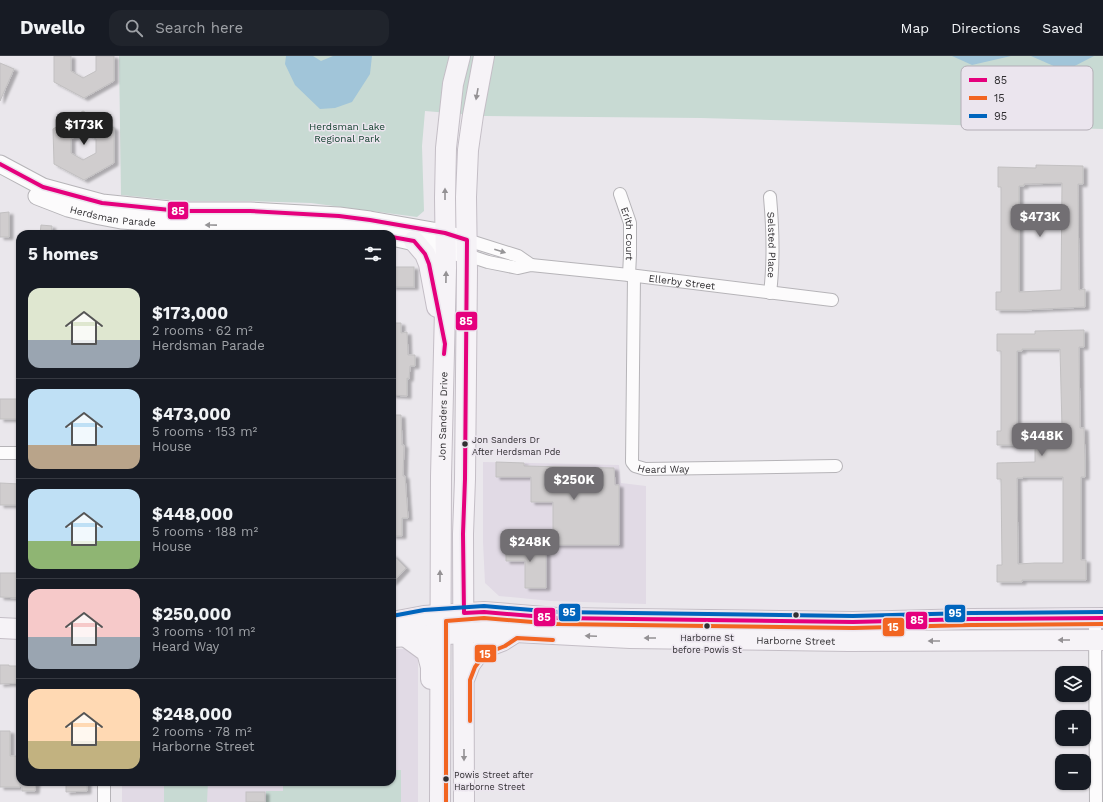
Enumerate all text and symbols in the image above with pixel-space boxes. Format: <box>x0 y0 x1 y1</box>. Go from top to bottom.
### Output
search box <box>109 10 389 46</box>
text: Dwello <box>20 16 85 39</box>
icon: search <box>123 17 145 39</box>
text: Search here <box>155 19 243 37</box>
text: Map <box>901 20 929 36</box>
text: Directions <box>951 20 1020 36</box>
text: Saved <box>1042 20 1083 36</box>
legend <box>961 66 1093 130</box>
text: 85 <box>994 74 1007 87</box>
one-way arrow <box>473 88 479 100</box>
text: 15 <box>994 92 1005 105</box>
text: 95 <box>994 110 1007 123</box>
pin: $173K <box>56 112 112 146</box>
text: $173K <box>65 117 103 132</box>
park label: Herdsman Lake Regional Park <box>309 121 385 144</box>
one-way arrow <box>442 187 448 200</box>
line badge: 85 <box>167 201 189 220</box>
street label: Herdsman Parade <box>69 204 156 228</box>
pin: $473K <box>1012 204 1068 238</box>
text: 85 <box>171 205 185 218</box>
street label: Erith Court <box>619 206 635 261</box>
text: $473K <box>1020 209 1060 224</box>
street label: Selsted Place <box>765 211 778 279</box>
one-way arrow <box>204 222 217 228</box>
icon: filters <box>362 243 384 265</box>
text: 5 homes <box>28 244 98 264</box>
one-way arrow <box>494 248 506 254</box>
one-way arrow <box>443 270 449 283</box>
street label: Ellerby Street <box>648 272 717 292</box>
text: $173,000 <box>152 303 228 323</box>
icon: home <box>60 304 108 352</box>
line badge: 85 <box>455 311 478 331</box>
text: 85 <box>459 315 473 328</box>
text: 2 rooms · 62 m² <box>152 323 253 338</box>
text: Herdsman Parade <box>152 338 265 353</box>
street label: Jon Sanders Drive <box>436 371 450 461</box>
text: $473,000 <box>152 404 231 424</box>
icon: home <box>60 405 108 453</box>
pin: $448K <box>1014 423 1070 457</box>
text: 5 rooms · 153 m² <box>152 424 257 439</box>
text: $448K <box>1021 428 1063 443</box>
place label: Jon Sanders Dr After Herdsman Pde <box>472 435 561 457</box>
text: House <box>152 439 192 454</box>
marker: Jon Sanders Dr After Herdsman Pde <box>460 439 470 449</box>
street label: Heard Way <box>636 462 690 475</box>
pin: $250K <box>546 467 602 501</box>
text: $250K <box>553 472 595 487</box>
text: $448,000 <box>152 504 233 524</box>
icon: home <box>60 505 108 553</box>
text: 5 rooms · 188 m² <box>152 524 258 539</box>
pin: $248K <box>502 529 558 563</box>
text: $248K <box>509 534 551 549</box>
text: House <box>152 539 192 554</box>
one-way arrow <box>437 570 444 582</box>
line badge: 95 <box>558 603 581 622</box>
text: $250,000 <box>152 604 231 624</box>
line badge: 95 <box>944 604 966 623</box>
icon: home <box>60 605 108 653</box>
text: 95 <box>562 606 576 619</box>
line badge: 85 <box>533 607 556 627</box>
text: 95 <box>948 607 962 620</box>
unlabelled marker <box>791 610 801 620</box>
text: 85 <box>537 611 551 624</box>
line badge: 85 <box>905 611 928 630</box>
text: 85 <box>910 614 924 627</box>
line badge: 15 <box>882 617 905 637</box>
marker: Harborne St before Powis St <box>702 621 712 631</box>
text: 15 <box>887 621 899 634</box>
text: 3 rooms · 101 m² <box>152 624 255 639</box>
one-way arrow <box>585 632 597 639</box>
place label: Harborne St before Powis St <box>672 633 742 655</box>
one-way arrow <box>643 635 656 641</box>
street label: Harborne Street <box>756 635 836 647</box>
one-way arrow <box>1057 637 1070 643</box>
one-way arrow <box>927 638 940 644</box>
text: Heard Way <box>152 639 219 654</box>
line badge: 15 <box>474 644 497 663</box>
text: 15 <box>479 648 491 661</box>
map controls <box>1055 666 1091 790</box>
button: layers <box>1055 666 1091 702</box>
text: $248,000 <box>152 704 232 724</box>
icon: home <box>60 705 108 753</box>
button: + <box>1055 710 1091 746</box>
text: 2 rooms · 78 m² <box>152 724 252 739</box>
text: Harborne Street <box>152 739 255 754</box>
one-way arrow <box>461 749 467 762</box>
button: − <box>1055 754 1091 790</box>
place label: Powis Street after Harborne Street <box>454 770 534 792</box>
marker: Powis Street after Harborne Street <box>441 774 451 784</box>

